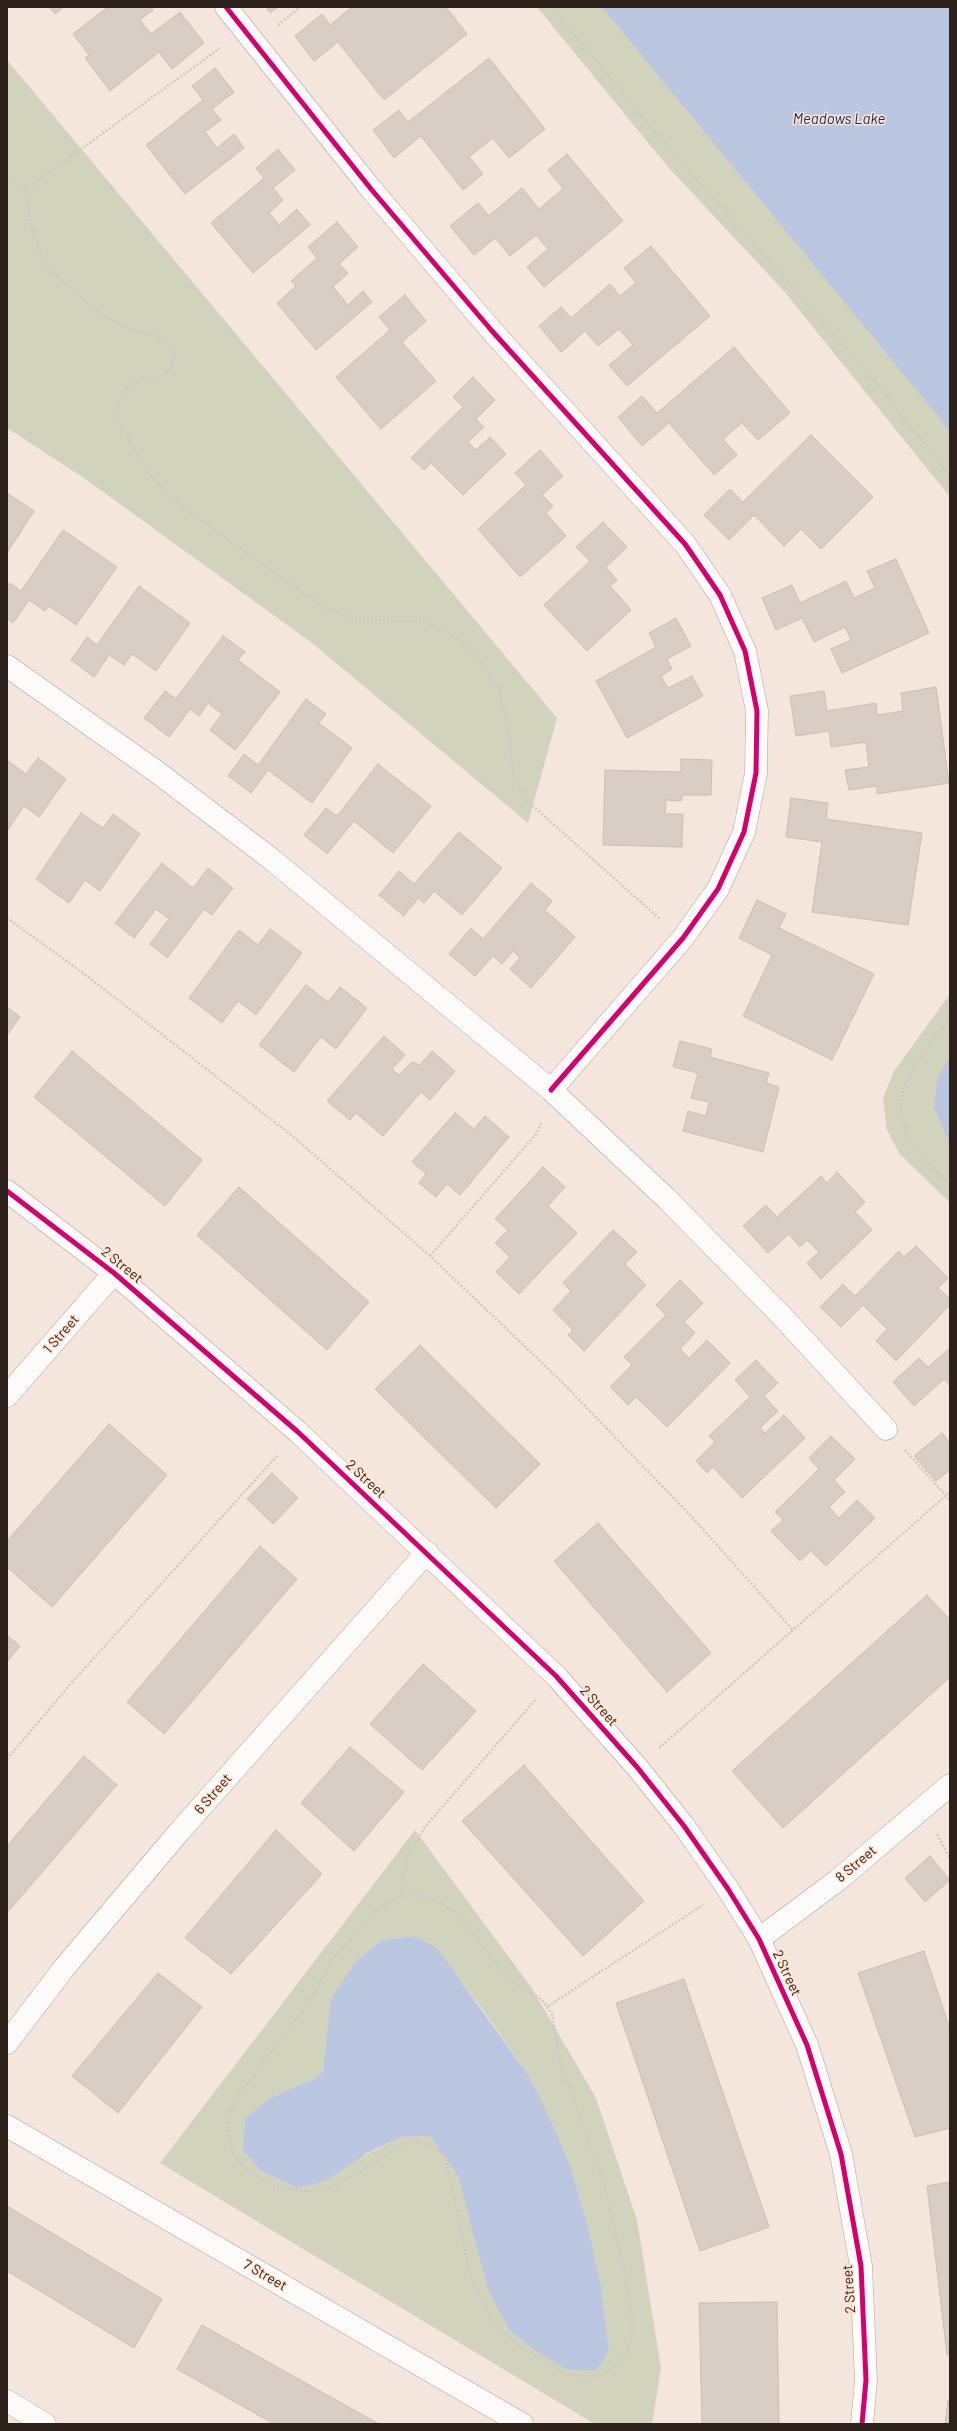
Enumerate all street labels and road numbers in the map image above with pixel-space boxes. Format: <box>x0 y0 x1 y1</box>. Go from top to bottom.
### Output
street label: 2 Street <box>98 1243 146 1287</box>
street label: 1 Street <box>40 1311 82 1357</box>
street label: 2 Street <box>343 1456 389 1502</box>
street label: 2 Street <box>577 1682 621 1730</box>
street label: 6 Street <box>191 1770 235 1818</box>
street label: 8 Street <box>832 1842 880 1886</box>
street label: 2 Street <box>769 1947 805 1999</box>
street label: 7 Street <box>240 2256 290 2294</box>
street label: 2 Street <box>839 2264 859 2314</box>

